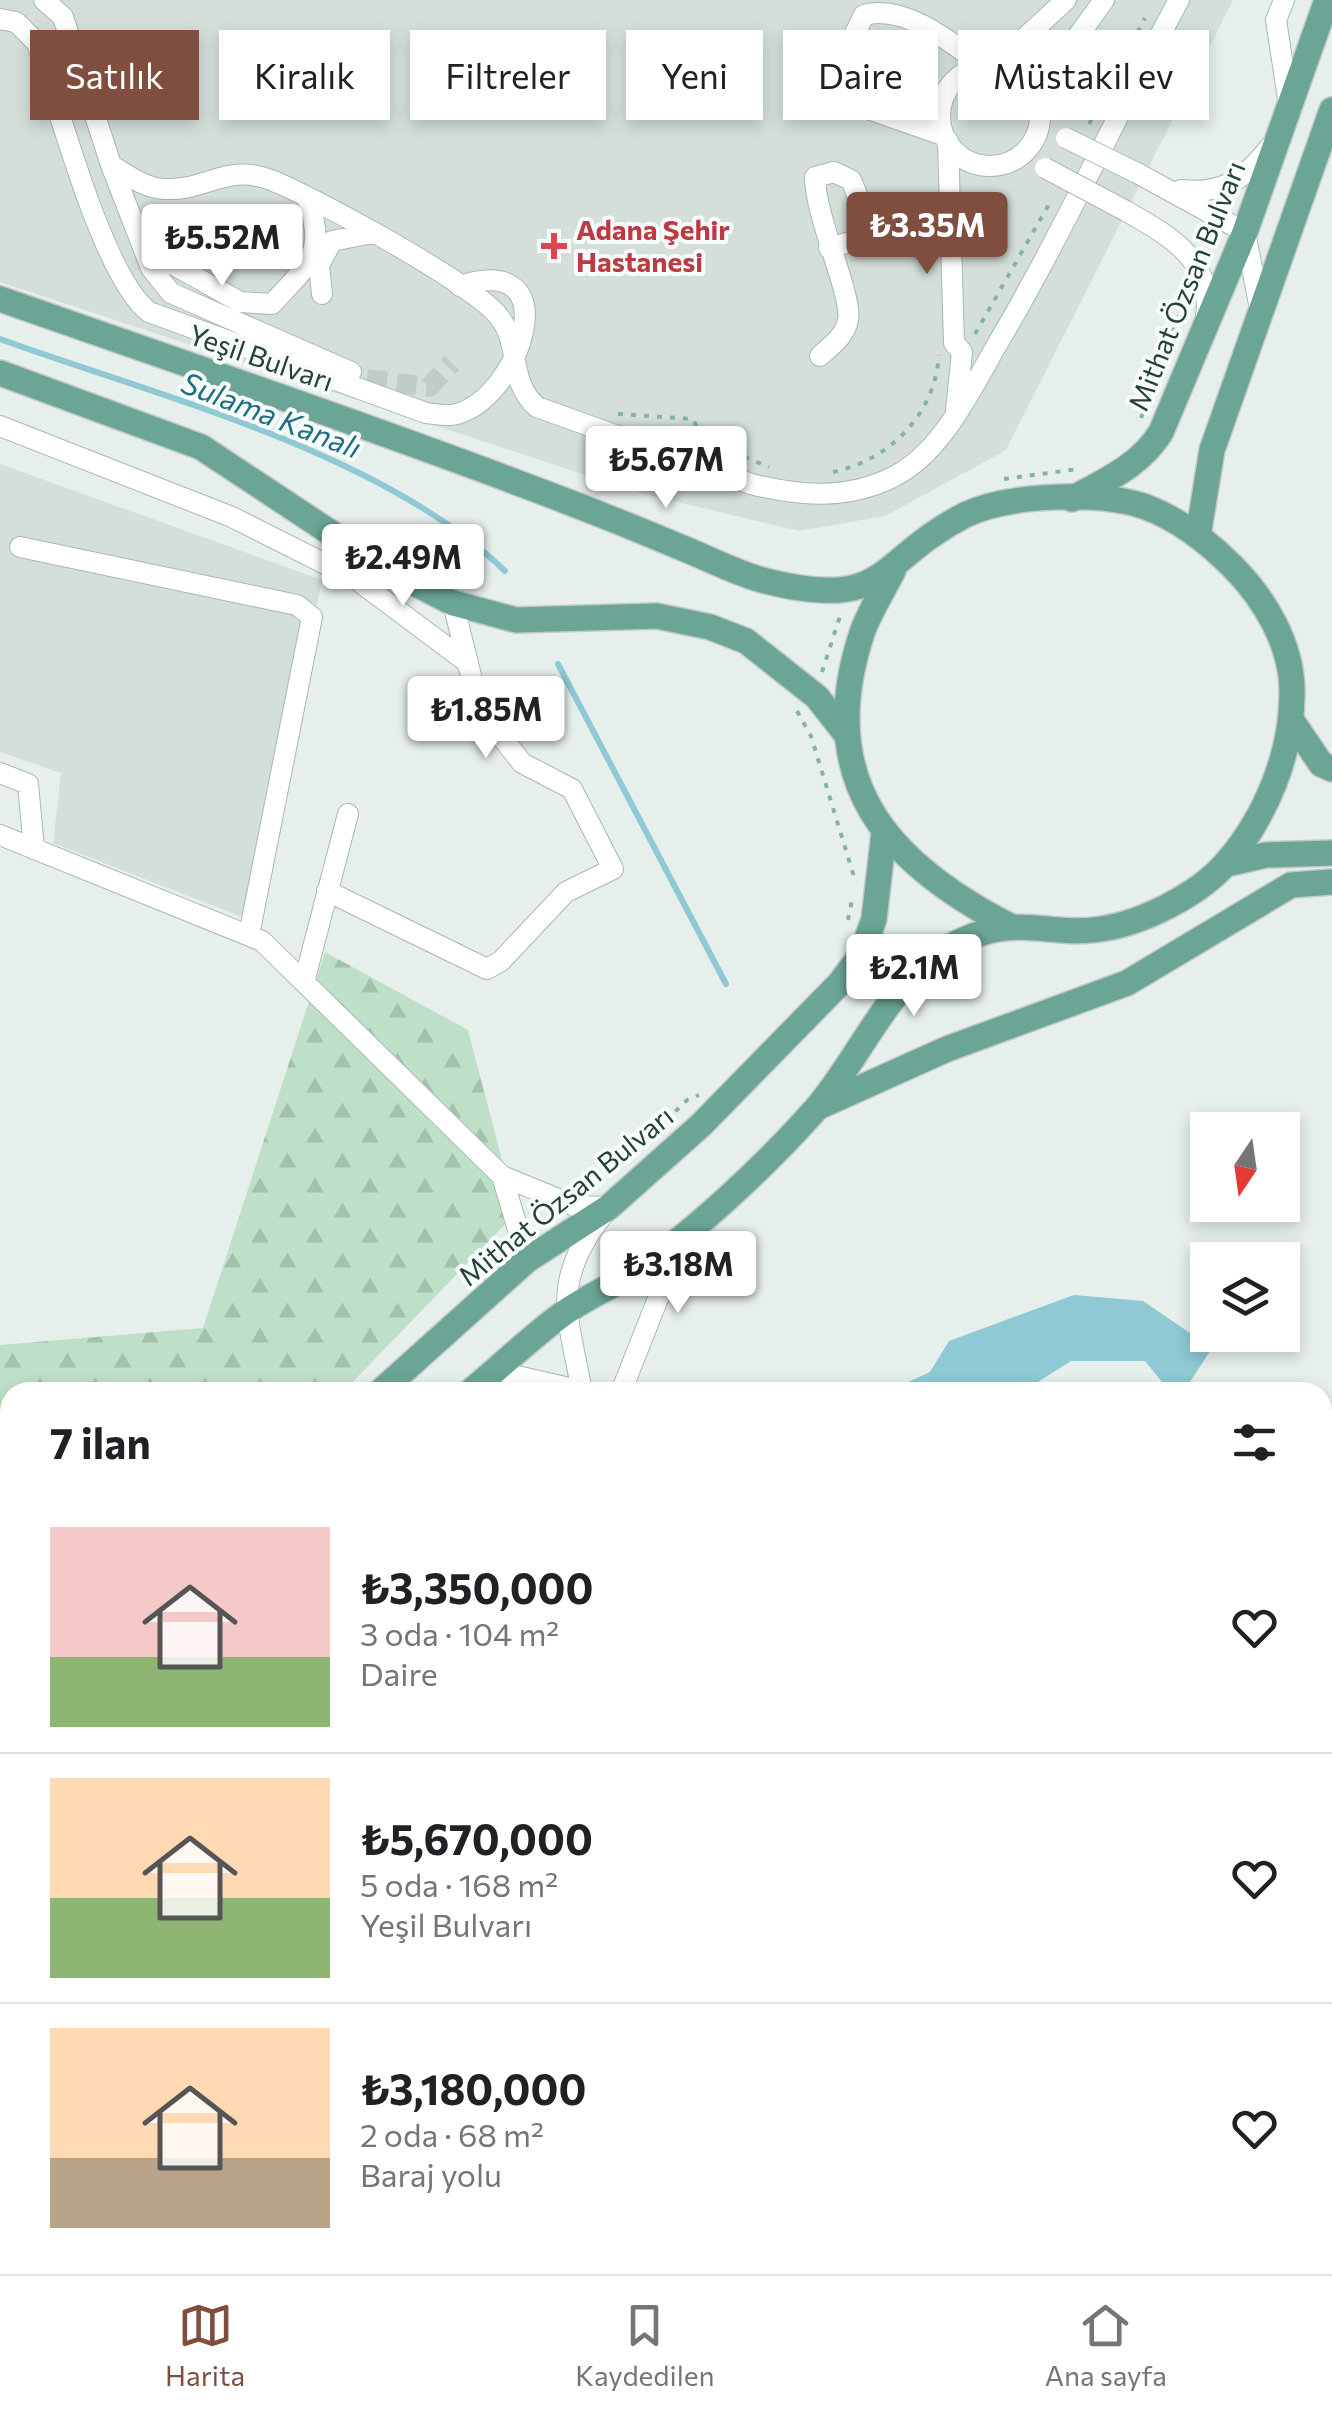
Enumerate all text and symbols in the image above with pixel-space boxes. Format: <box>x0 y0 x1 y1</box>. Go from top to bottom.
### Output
chip: Satılık <box>30 30 199 120</box>
chip: Kiralık <box>219 30 390 120</box>
chip: Filtreler <box>410 30 606 120</box>
chip: Yeni <box>626 30 763 120</box>
chip: Daire <box>783 30 938 120</box>
chip: Müstakil ev <box>958 30 1209 120</box>
street label: Mithat Özsan Bulvarı <box>1120 156 1252 416</box>
pin: ₺3.35M <box>846 192 1008 277</box>
pin: ₺5.52M <box>141 204 303 289</box>
text: ₺3.35M <box>869 204 985 244</box>
place label: Adana Şehir Hastanesi <box>576 212 730 278</box>
text: ₺5.52M <box>164 216 281 256</box>
marker: Adana Şehir Hastanesi <box>541 233 567 259</box>
street label: Yeşil Bulvarı <box>185 316 338 398</box>
water label: Sulama Kanalı <box>177 362 367 465</box>
pin: ₺5.67M <box>585 426 747 511</box>
text: ₺5.67M <box>608 438 724 478</box>
pin: ₺2.49M <box>322 524 484 609</box>
text: ₺2.49M <box>344 536 462 576</box>
pin: ₺1.85M <box>405 676 567 761</box>
text: ₺1.85M <box>430 688 543 728</box>
pin: ₺2.1M <box>844 934 984 1019</box>
text: ₺2.1M <box>868 946 960 986</box>
street label: Mithat Özsan Bulvarı <box>451 1098 680 1292</box>
north arrow <box>1190 1112 1300 1222</box>
map controls <box>1190 1112 1300 1352</box>
pin: ₺3.18M <box>597 1231 759 1316</box>
button: layers <box>1190 1242 1300 1352</box>
text: ₺3.18M <box>622 1243 734 1283</box>
icon: filters <box>1227 1415 1282 1470</box>
text: 7 ilan <box>50 1416 151 1468</box>
text: ₺3,350,000 <box>360 1561 593 1613</box>
icon: home <box>130 1567 250 1687</box>
icon: heart <box>1227 1600 1282 1655</box>
text: 3 oda · 104 m² <box>360 1613 559 1653</box>
text: Daire <box>360 1653 438 1693</box>
text: ₺5,670,000 <box>360 1812 593 1864</box>
icon: home <box>130 1818 250 1938</box>
icon: heart <box>1227 1851 1282 1906</box>
text: 5 oda · 168 m² <box>360 1864 558 1904</box>
text: Yeşil Bulvarı <box>360 1904 532 1944</box>
text: ₺3,180,000 <box>360 2062 586 2114</box>
icon: home <box>130 2068 250 2188</box>
icon: heart <box>1227 2101 1282 2156</box>
text: 2 oda · 68 m² <box>360 2114 544 2154</box>
text: Baraj yolu <box>360 2154 502 2194</box>
tab: Harita <box>165 2298 245 2392</box>
tab: Kaydedilen <box>575 2298 715 2392</box>
tab: Ana sayfa <box>1045 2298 1167 2392</box>

